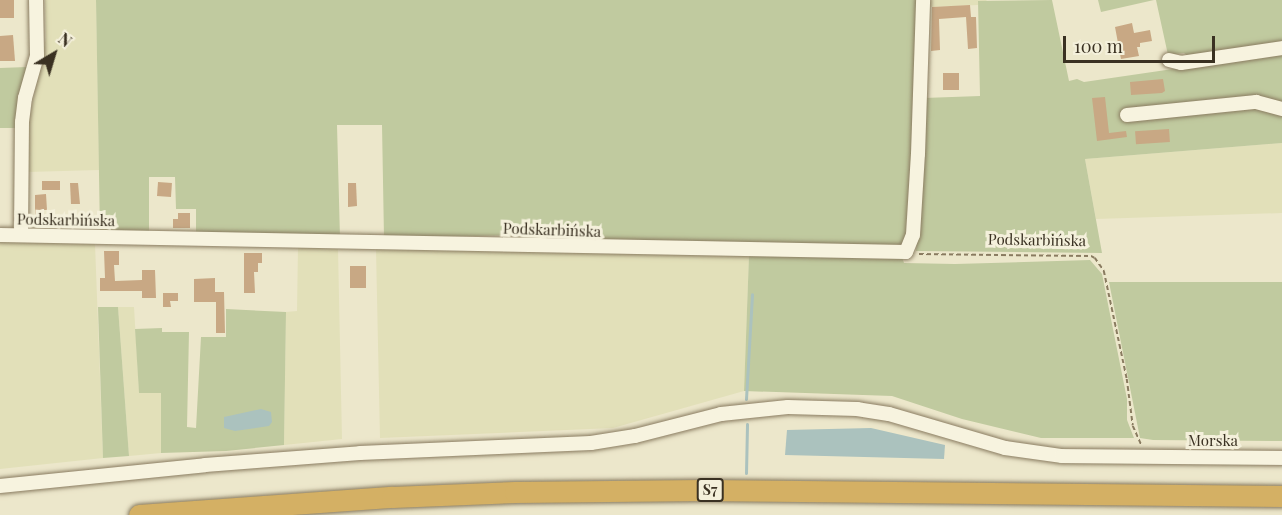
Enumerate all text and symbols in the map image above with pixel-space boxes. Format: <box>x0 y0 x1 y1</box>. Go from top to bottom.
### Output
north arrow <box>24 24 84 84</box>
scale bar <box>1066 24 1218 62</box>
text: N <box>54 28 76 51</box>
text: 100 m <box>1074 34 1123 58</box>
street label: Podskarbińska <box>17 210 115 230</box>
street label: Podskarbińska <box>503 219 601 241</box>
street label: Podskarbińska <box>988 230 1086 250</box>
street label: Morska <box>1188 432 1238 450</box>
road number: S7 <box>696 479 724 501</box>

